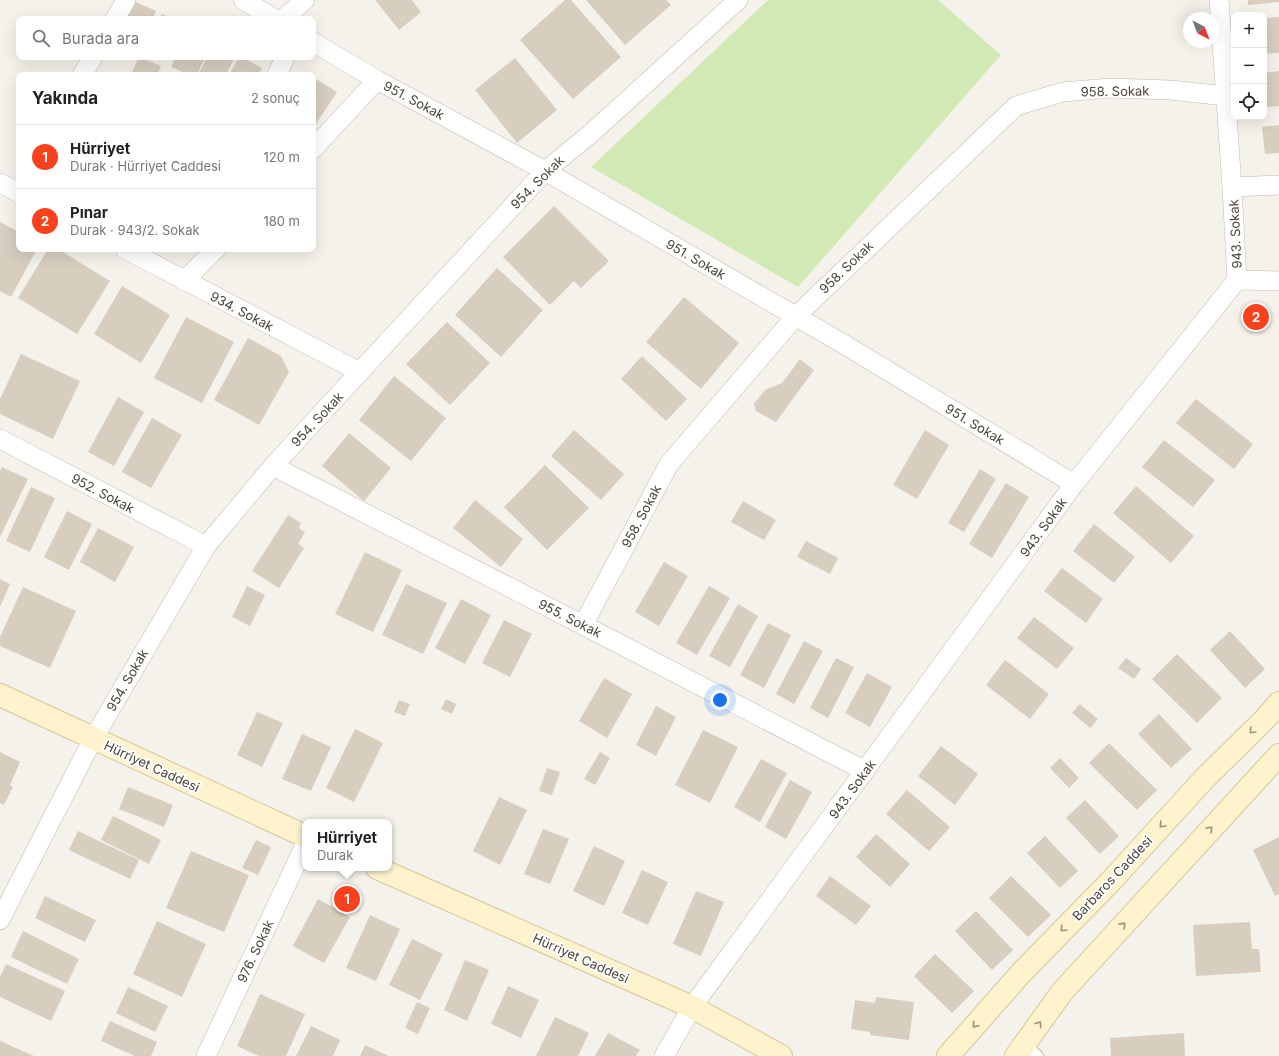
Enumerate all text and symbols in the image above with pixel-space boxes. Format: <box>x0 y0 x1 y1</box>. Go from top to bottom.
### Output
north arrow <box>1183 12 1219 48</box>
map controls <box>1231 12 1267 120</box>
button: + <box>1231 12 1267 48</box>
search box <box>16 16 316 60</box>
icon: search <box>30 27 52 49</box>
text: Burada ara <box>62 29 139 48</box>
button: − <box>1231 48 1267 84</box>
street label: 951. Sokak <box>381 77 447 123</box>
street label: 958. Sokak <box>1080 82 1150 100</box>
button: locate <box>1231 84 1267 120</box>
text: Yakında <box>32 88 98 108</box>
text: 2 sonuç <box>251 90 300 106</box>
text: Hürriyet <box>70 139 130 158</box>
text: 1 <box>42 149 48 165</box>
text: 120 m <box>264 149 300 165</box>
street label: 954. Sokak <box>507 152 567 212</box>
text: Durak · Hürriyet Caddesi <box>70 158 221 174</box>
street label: 943. Sokak <box>1225 199 1245 269</box>
text: Pınar <box>70 203 108 222</box>
text: 2 <box>41 213 49 229</box>
text: 180 m <box>263 213 300 229</box>
text: Durak · 943/2. Sokak <box>70 222 200 238</box>
street label: 951. Sokak <box>663 235 729 283</box>
street label: 958. Sokak <box>816 237 876 297</box>
street label: 934. Sokak <box>208 288 276 334</box>
pin: 2 <box>1243 302 1269 332</box>
street label: 954. Sokak <box>288 388 346 450</box>
street label: 951. Sokak <box>942 400 1008 448</box>
street label: 952. Sokak <box>69 470 137 516</box>
street label: 958. Sokak <box>618 482 664 550</box>
street label: 943. Sokak <box>1016 494 1070 560</box>
street label: 955. Sokak <box>536 595 604 641</box>
street label: 954. Sokak <box>103 646 151 714</box>
your location <box>710 690 730 710</box>
one-way arrow <box>1249 726 1257 734</box>
street label: Hürriyet Caddesi <box>102 737 202 795</box>
street label: 943. Sokak <box>825 756 879 822</box>
popup <box>302 819 392 871</box>
one-way arrow <box>1159 820 1167 828</box>
one-way arrow <box>1206 826 1213 834</box>
text: Hürriyet <box>317 828 377 847</box>
street label: Barbaros Caddesi <box>1069 832 1155 924</box>
text: Durak <box>317 847 353 863</box>
pin: 1 <box>334 884 360 914</box>
street label: 976. Sokak <box>233 917 277 985</box>
one-way arrow <box>1118 922 1125 930</box>
one-way arrow <box>1060 924 1068 932</box>
street label: Hürriyet Caddesi <box>530 930 632 986</box>
one-way arrow <box>972 1020 980 1028</box>
one-way arrow <box>1034 1022 1041 1029</box>

